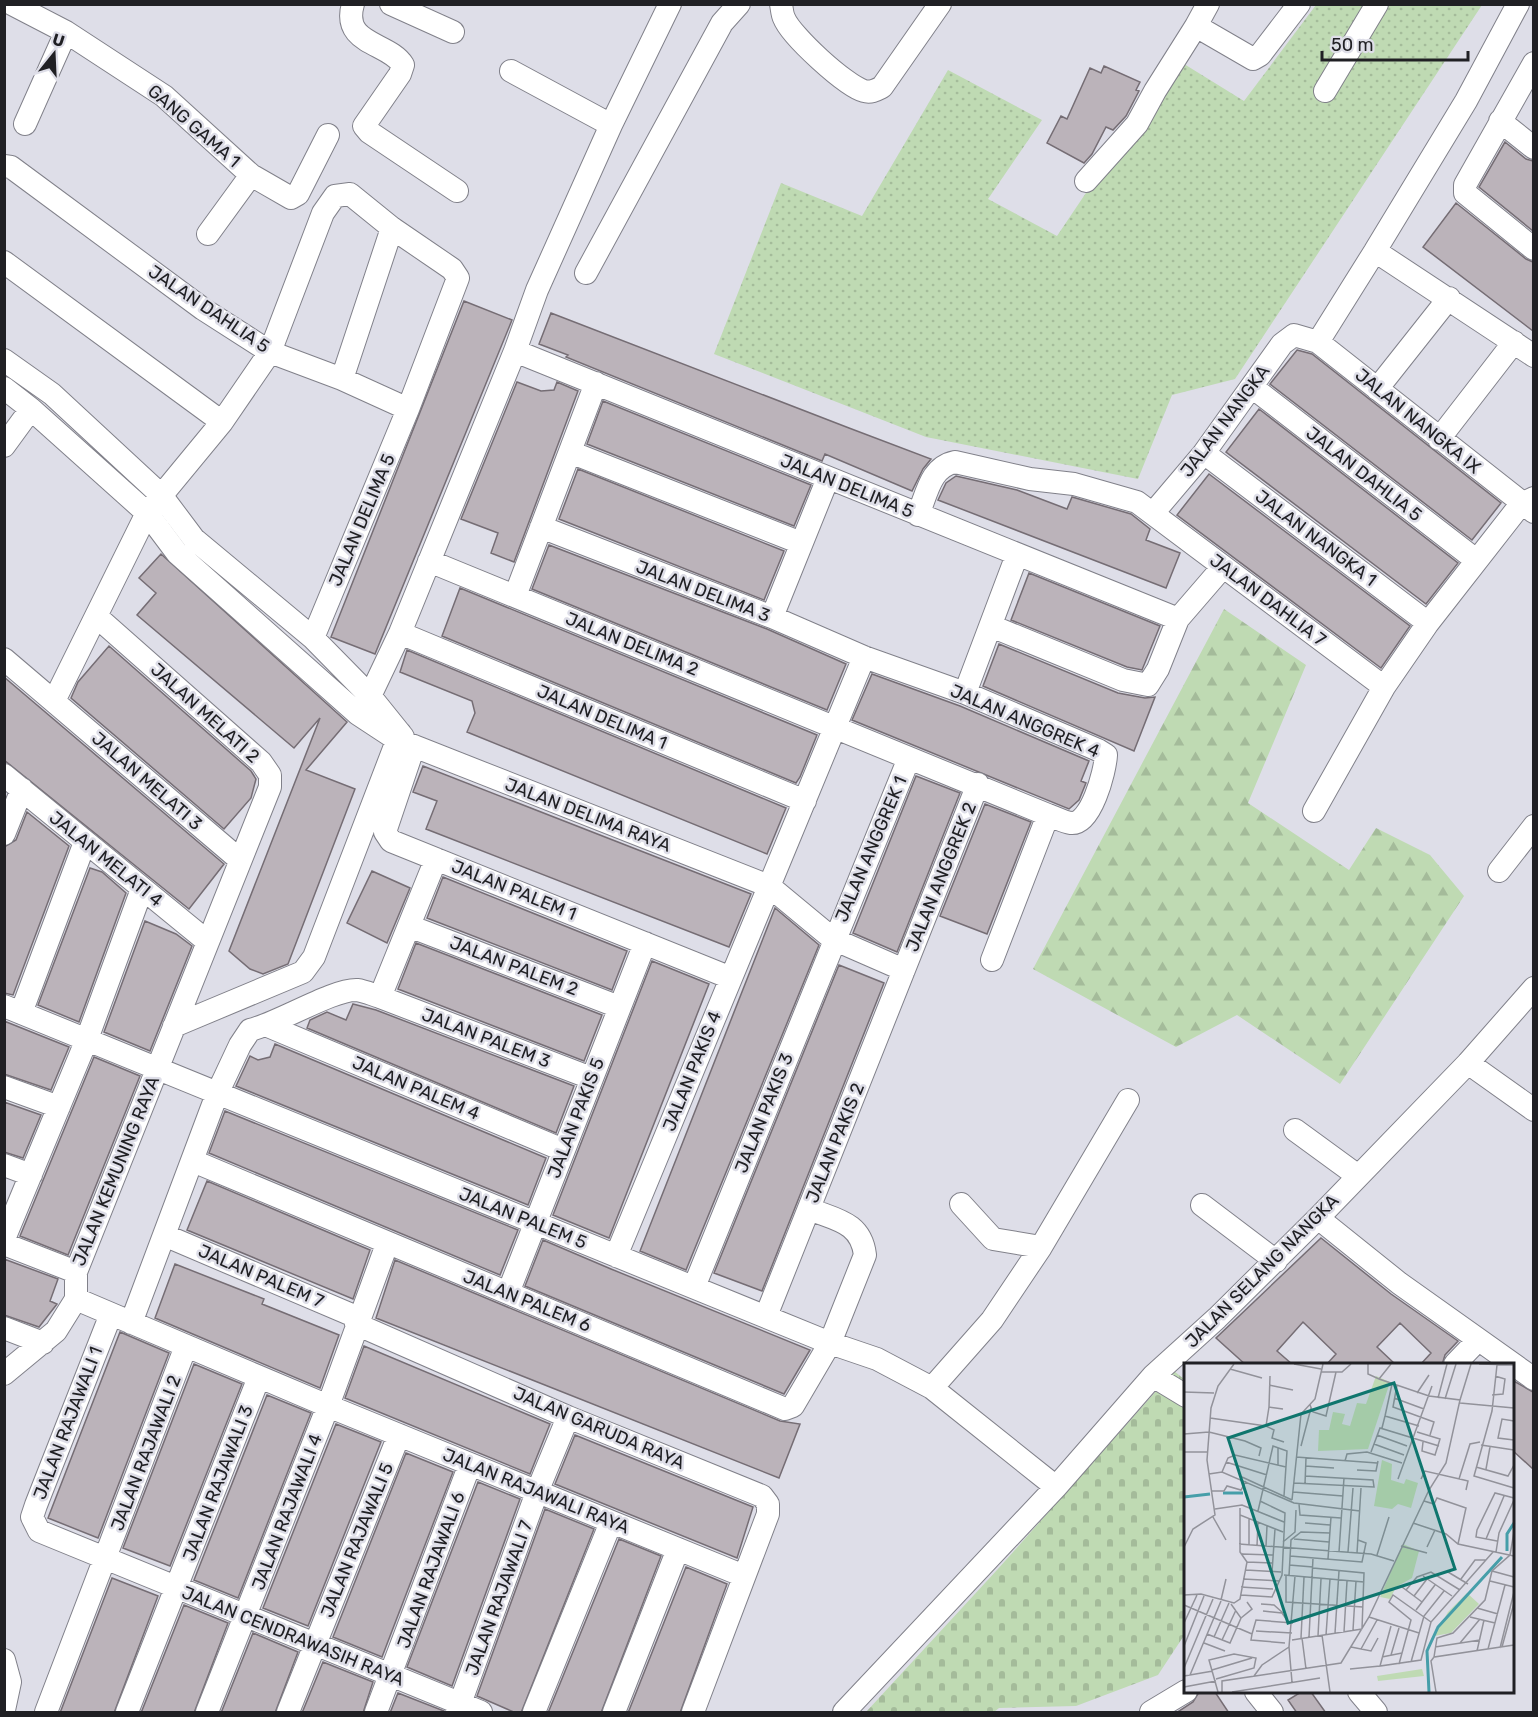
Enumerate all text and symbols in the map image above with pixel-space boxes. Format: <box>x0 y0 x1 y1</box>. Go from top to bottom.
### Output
north arrow <box>24 24 84 84</box>
scale bar <box>1322 24 1468 62</box>
text: U <box>50 29 67 51</box>
text: 50 m <box>1331 34 1374 56</box>
street label: GANG GAMA 1 <box>143 80 245 172</box>
street label: JALAN DAHLIA 5 <box>144 260 274 358</box>
street label: JALAN NANGKA <box>1176 361 1274 481</box>
street label: JALAN NANGKA IX <box>1351 364 1485 478</box>
street label: JALAN DAHLIA 5 <box>1302 422 1426 526</box>
street label: JALAN DELIMA 5 <box>777 449 917 523</box>
street label: JALAN DELIMA 5 <box>324 450 400 590</box>
street label: JALAN NANGKA 1 <box>1251 485 1381 591</box>
street label: JALAN DAHLIA 7 <box>1206 549 1330 651</box>
street label: JALAN DELIMA 3 <box>633 555 773 627</box>
street label: JALAN DELIMA 2 <box>562 607 702 681</box>
street label: JALAN MELATI 2 <box>146 658 264 768</box>
street label: JALAN DELIMA 1 <box>534 680 670 754</box>
street label: JALAN ANGGREK 4 <box>947 680 1103 762</box>
street label: JALAN MELATI 3 <box>87 727 207 835</box>
street label: JALAN DELIMA RAYA <box>502 773 674 857</box>
street label: JALAN ANGGREK 1 <box>830 773 912 925</box>
street label: JALAN ANGGREK 2 <box>901 799 981 955</box>
street label: JALAN MELATI 4 <box>45 807 167 911</box>
street label: JALAN PALEM 1 <box>448 855 580 925</box>
street label: JALAN PALEM 2 <box>447 931 581 1001</box>
street label: JALAN PALEM 3 <box>419 1003 553 1073</box>
street label: JALAN PAKIS 4 <box>658 1008 726 1134</box>
street label: JALAN PAKIS 3 <box>730 1050 798 1176</box>
street label: JALAN PALEM 4 <box>349 1051 483 1125</box>
street label: JALAN PAKIS 5 <box>543 1055 609 1181</box>
street label: JALAN KEMUNING RAYA <box>68 1073 164 1269</box>
street label: JALAN PAKIS 2 <box>801 1080 869 1206</box>
street label: JALAN PALEM 5 <box>456 1182 590 1254</box>
street label: JALAN SELANG NANGKA <box>1181 1190 1343 1352</box>
street label: JALAN PALEM 7 <box>195 1240 327 1312</box>
street label: JALAN PALEM 6 <box>460 1265 594 1337</box>
street label: JALAN RAJAWALI 1 <box>29 1343 107 1503</box>
inset map <box>1184 1363 1514 1693</box>
street label: JALAN RAJAWALI 2 <box>106 1372 186 1534</box>
street label: JALAN GARUDA RAYA <box>510 1382 688 1474</box>
street label: JALAN RAJAWALI 3 <box>178 1402 258 1564</box>
street label: JALAN RAJAWALI 4 <box>247 1431 327 1593</box>
street label: JALAN RAJAWALI RAYA <box>440 1443 632 1539</box>
street label: JALAN RAJAWALI 5 <box>316 1459 398 1621</box>
street label: JALAN RAJAWALI 6 <box>392 1489 470 1651</box>
street label: JALAN RAJAWALI 7 <box>461 1517 537 1679</box>
street label: JALAN CENDRAWASIH RAYA <box>179 1581 407 1691</box>

